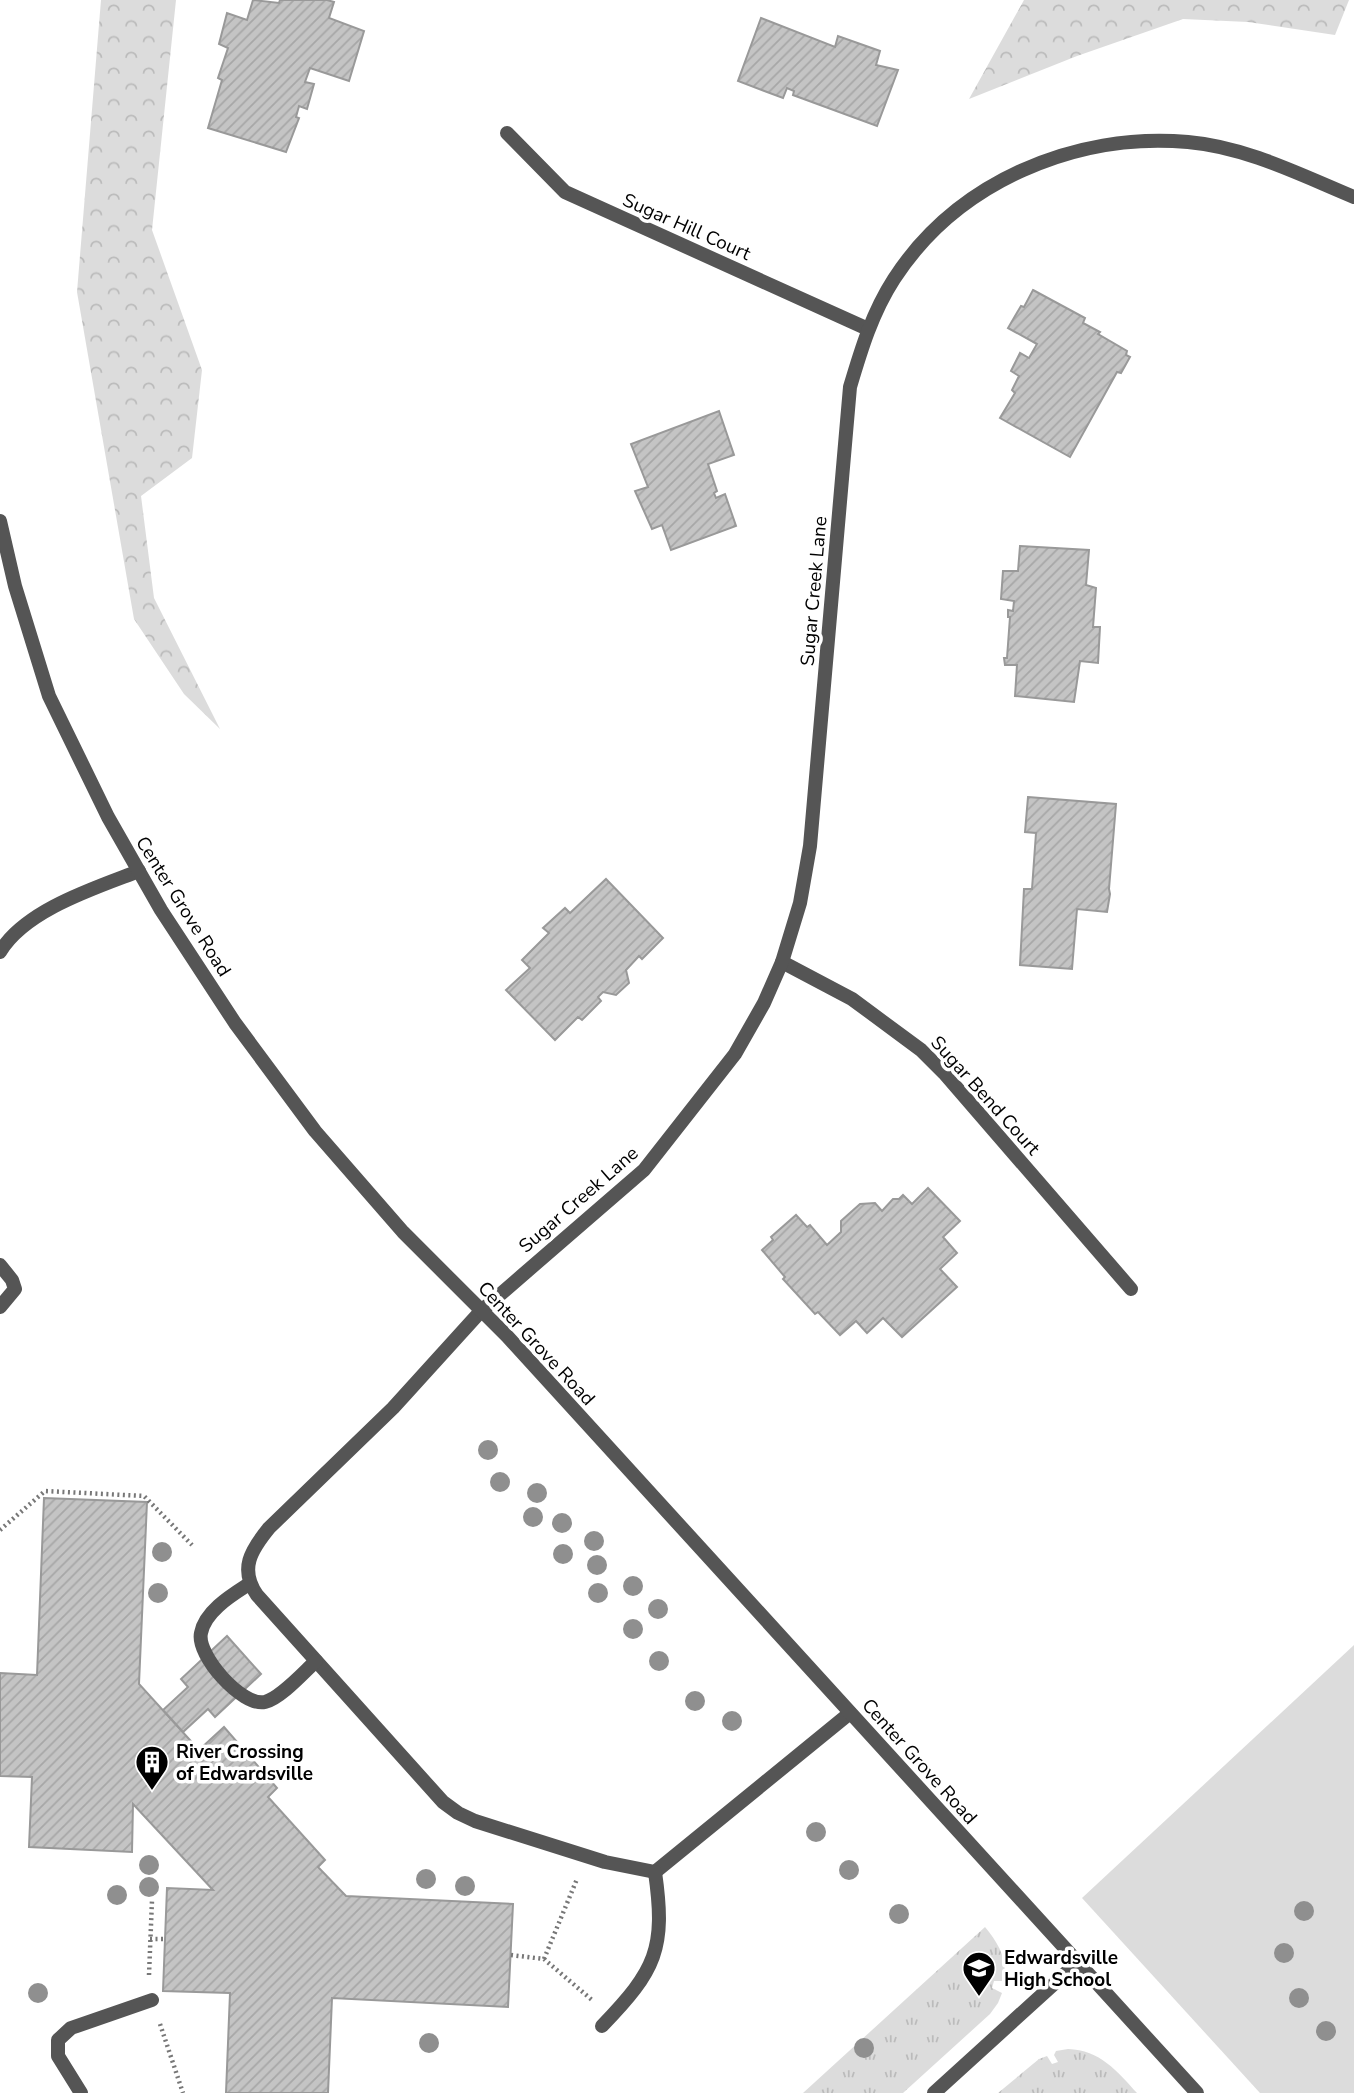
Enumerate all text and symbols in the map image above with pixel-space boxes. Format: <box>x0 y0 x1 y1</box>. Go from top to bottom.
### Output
street label: Sugar Hill Court <box>618 187 755 267</box>
street label: Sugar Creek Lane <box>794 515 834 667</box>
street label: Center Grove Road <box>129 831 237 982</box>
street label: Sugar Bend Court <box>925 1030 1046 1161</box>
street label: Sugar Creek Lane <box>513 1141 644 1259</box>
street label: Center Grove Road <box>472 1276 601 1411</box>
street label: Center Grove Road <box>856 1693 983 1830</box>
place label: River Crossing of Edwardsville <box>176 1739 313 1787</box>
building icon: River Crossing of Edwardsville <box>133 1743 171 1792</box>
place label: Edwardsville High School <box>1004 1945 1118 1993</box>
school or university icon: Edwardsville High School <box>960 1949 998 1998</box>

